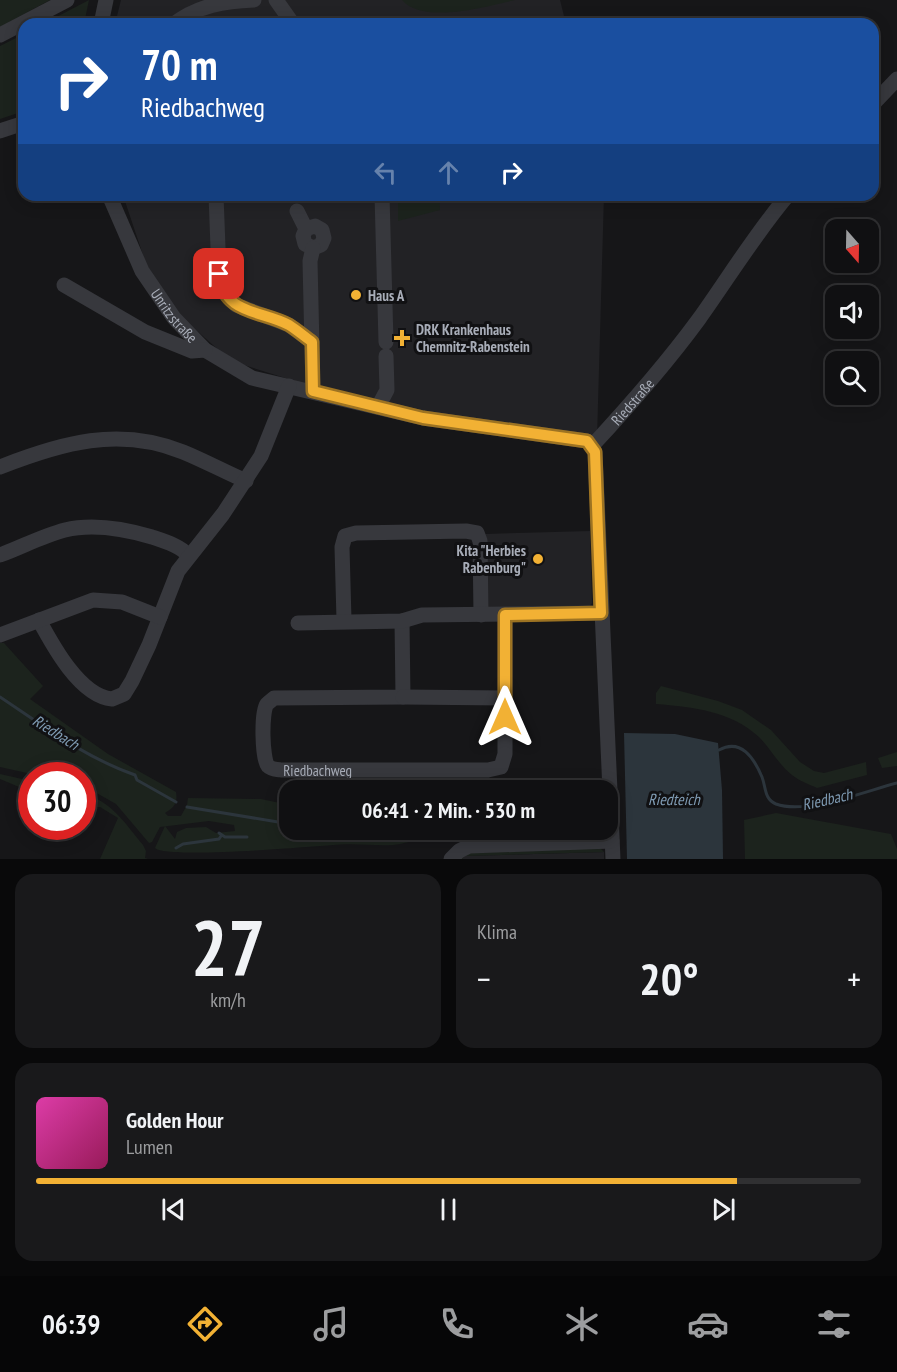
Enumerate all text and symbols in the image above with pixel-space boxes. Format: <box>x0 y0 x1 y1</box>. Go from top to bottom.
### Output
text: 70 m <box>141 37 218 92</box>
icon: right <box>42 42 120 120</box>
text: Riedbachweg <box>141 90 265 124</box>
icon: left <box>369 156 402 189</box>
icon: ahead <box>432 156 465 189</box>
icon: right <box>495 156 528 189</box>
north arrow <box>825 219 879 273</box>
map controls <box>825 219 879 405</box>
pin <box>193 248 244 299</box>
icon: arrive <box>202 257 235 290</box>
street label: Unritzstraße <box>147 285 202 346</box>
button: sound <box>825 285 879 339</box>
place label: Haus A <box>368 286 405 305</box>
marker: Haus A <box>349 288 363 302</box>
place label: DRK Krankenhaus Chemnitz-Rabenstein <box>416 320 530 356</box>
marker: DRK Krankenhaus Chemnitz-Rabenstein <box>393 329 411 347</box>
button: search <box>825 351 879 405</box>
street label: Riedstraße <box>607 374 658 429</box>
place label: Kita "Herbies Rabenburg" <box>457 541 526 577</box>
marker: Kita "Herbies Rabenburg" <box>531 552 545 566</box>
position arrow <box>473 685 537 749</box>
water label: Riedbach <box>29 710 84 754</box>
street label: Riedbachweg <box>283 761 352 780</box>
speed limit sign: 30 <box>18 762 96 840</box>
water label: Riedbach <box>800 783 855 814</box>
water label: Riedteich <box>648 789 701 809</box>
text: 06:41 · 2 Min. · 530 m <box>362 796 535 824</box>
text: 27 <box>191 897 265 998</box>
text: Klima <box>477 919 517 945</box>
text: 20° <box>639 949 699 1007</box>
text: − <box>477 957 491 1000</box>
text: + <box>847 957 861 1000</box>
text: km/h <box>210 987 246 1013</box>
text: Golden Hour <box>126 1106 224 1134</box>
text: Lumen <box>126 1134 173 1160</box>
icon: previous <box>157 1193 190 1226</box>
icon: pause <box>432 1193 465 1226</box>
icon: next <box>707 1193 740 1226</box>
icon: directions <box>184 1303 226 1345</box>
icon: music <box>310 1303 352 1345</box>
icon: phone <box>436 1303 478 1345</box>
icon: climate <box>561 1303 603 1345</box>
icon: car <box>687 1303 729 1345</box>
icon: filters <box>813 1303 855 1345</box>
text: 06:39 <box>42 1307 100 1341</box>

